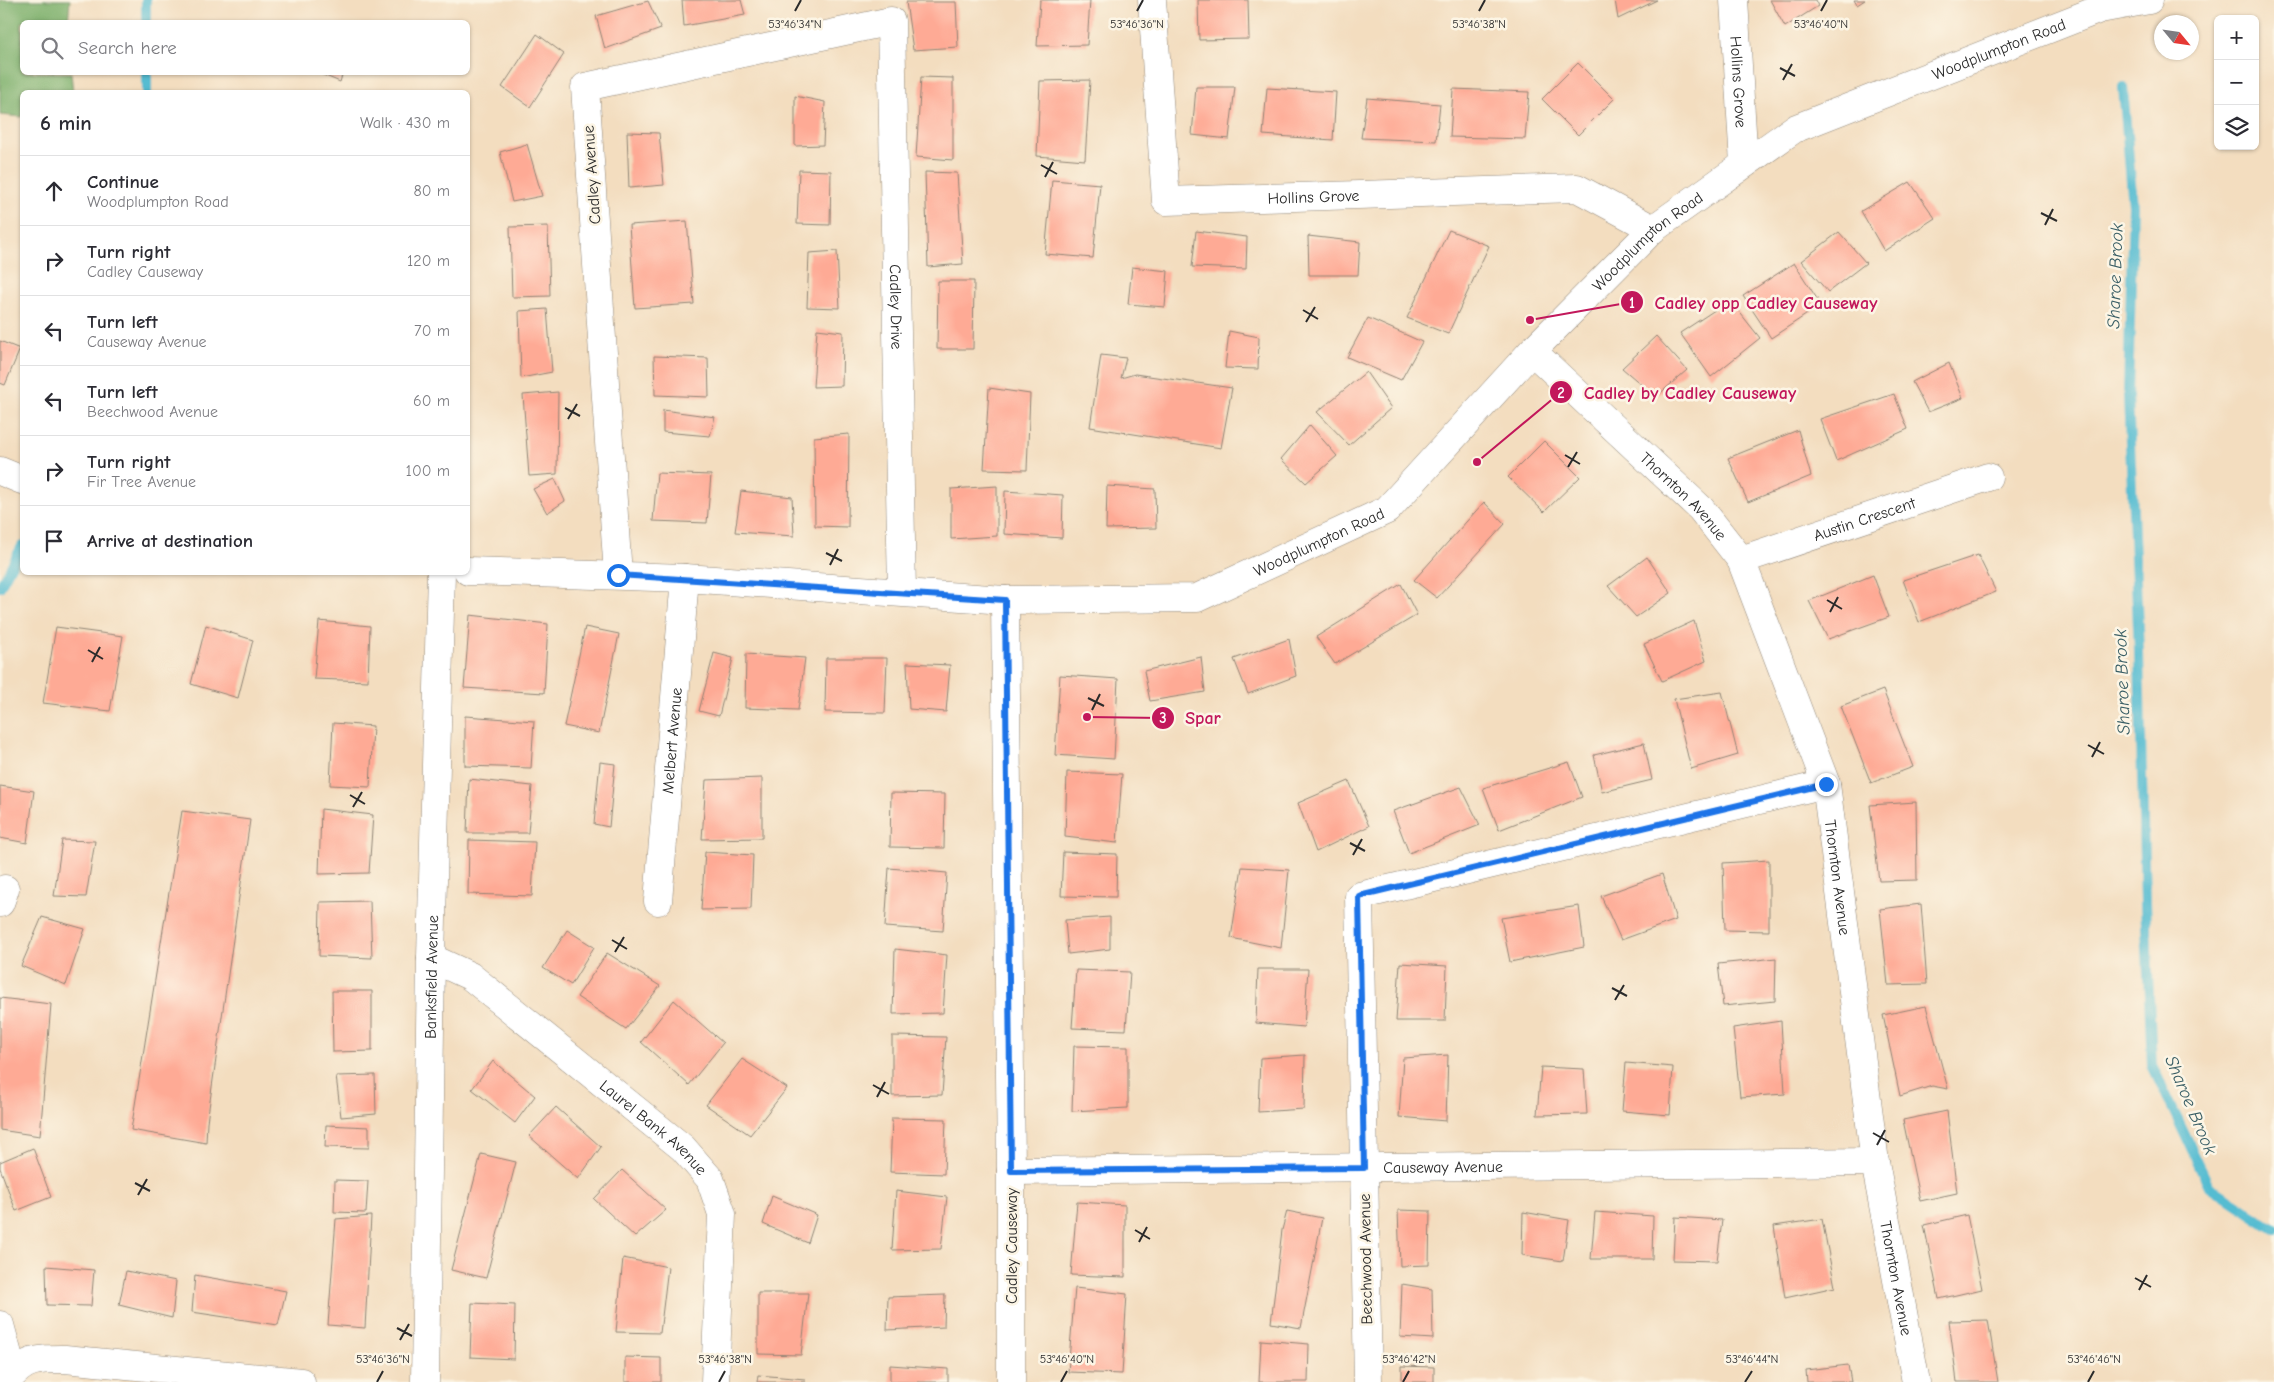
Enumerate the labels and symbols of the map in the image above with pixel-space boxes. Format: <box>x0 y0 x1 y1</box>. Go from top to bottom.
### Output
street label: Woodplumpton Road <box>1930 15 2068 84</box>
north arrow <box>2154 15 2199 60</box>
text: 53°46'34"N <box>768 17 822 31</box>
text: 53°46'36"N <box>1110 17 1164 31</box>
text: 53°46'38"N <box>1452 17 1506 31</box>
text: 53°46'40"N <box>1794 17 1848 31</box>
street label: Hollins Grove <box>1726 36 1750 128</box>
street label: Cadley Avenue <box>580 125 604 225</box>
street label: Hollins Grove <box>1267 187 1360 208</box>
street label: Woodplumpton Road <box>1589 189 1707 295</box>
water label: Sharoe Brook <box>2103 223 2128 329</box>
street label: Cadley Drive <box>886 264 905 350</box>
callout: Cadley opp Cadley Causeway <box>1619 286 1887 319</box>
text: Cadley opp Cadley Causeway <box>1655 293 1878 314</box>
text: 1 <box>1629 294 1635 312</box>
callout: Cadley by Cadley Causeway <box>1549 376 1806 409</box>
text: Cadley by Cadley Causeway <box>1584 383 1797 404</box>
text: 2 <box>1557 384 1565 402</box>
street label: Thornton Avenue <box>1636 449 1730 544</box>
street label: Austin Crescent <box>1811 494 1918 545</box>
street label: Woodplumpton Road <box>1251 505 1387 581</box>
route start <box>607 564 630 587</box>
water label: Sharoe Brook <box>2110 629 2135 735</box>
street label: Melbert Avenue <box>659 687 686 795</box>
callout: Spar <box>1150 701 1231 734</box>
text: Spar <box>1185 708 1222 729</box>
text: 3 <box>1159 709 1167 727</box>
route end <box>1815 773 1838 796</box>
street label: Thornton Avenue <box>1821 819 1854 936</box>
street label: Banksfield Avenue <box>422 915 442 1039</box>
water label: Sharoe Brook <box>2160 1053 2221 1158</box>
street label: Laurel Bank Avenue <box>596 1077 710 1179</box>
street label: Causeway Avenue <box>1383 1158 1503 1177</box>
street label: Cadley Causeway <box>1003 1187 1021 1304</box>
street label: Beechwood Avenue <box>1356 1193 1376 1325</box>
street label: Thornton Avenue <box>1876 1219 1915 1337</box>
text: 53°46'36"N <box>356 1352 410 1366</box>
text: 53°46'38"N <box>698 1352 752 1366</box>
text: 53°46'40"N <box>1040 1352 1094 1366</box>
text: 53°46'42"N <box>1382 1352 1436 1366</box>
text: 53°46'44"N <box>1725 1352 1779 1366</box>
text: 53°46'46"N <box>2067 1352 2121 1366</box>

